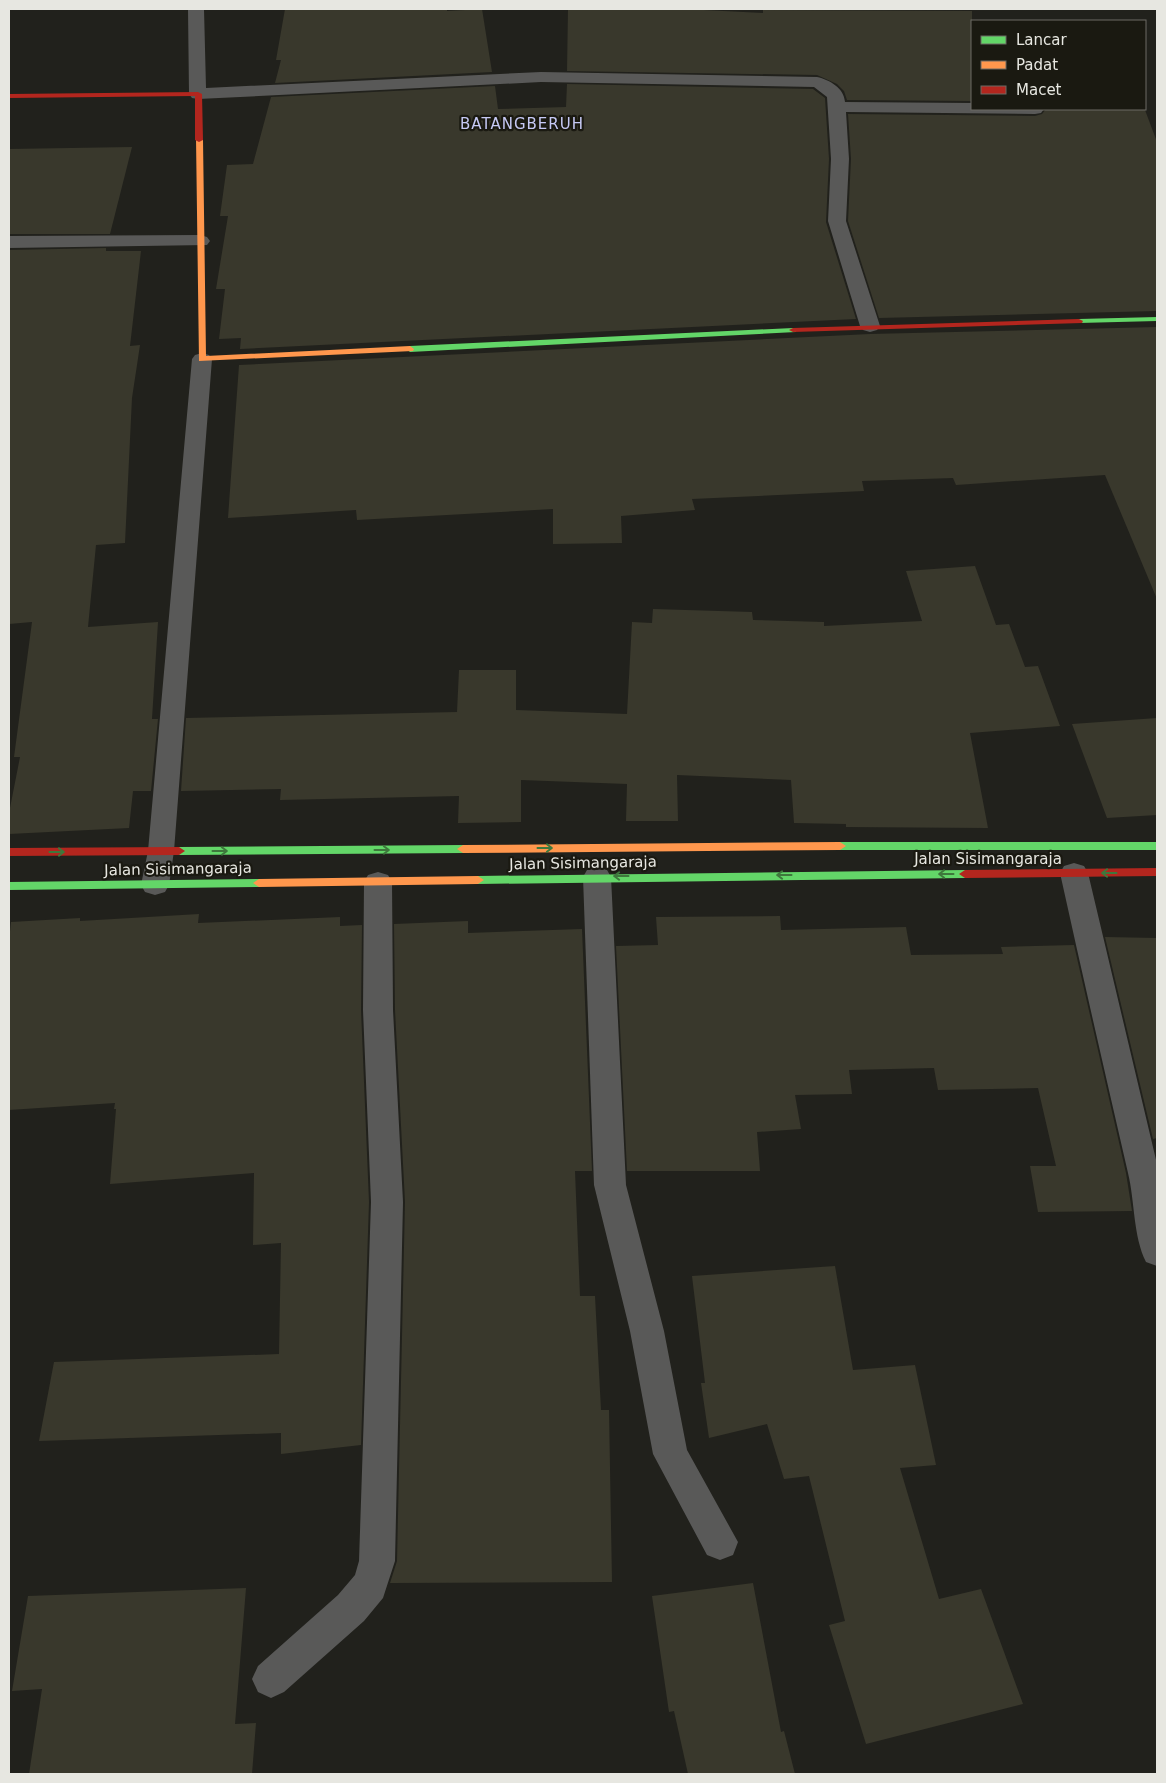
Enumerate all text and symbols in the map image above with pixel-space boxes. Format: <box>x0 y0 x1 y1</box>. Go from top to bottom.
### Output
legend <box>971 20 1146 110</box>
text: Lancar <box>1016 31 1067 49</box>
text: Padat <box>1016 56 1058 74</box>
text: Macet <box>1016 81 1062 99</box>
district label: BATANGBERUH <box>460 115 584 133</box>
one-way arrow <box>537 844 553 853</box>
one-way arrow <box>374 845 390 854</box>
one-way arrow <box>212 846 228 856</box>
one-way arrow <box>49 847 65 856</box>
street label: Jalan Sisimangaraja <box>913 850 1062 868</box>
street label: Jalan Sisimangaraja <box>508 853 657 873</box>
street label: Jalan Sisimangaraja <box>103 859 252 879</box>
one-way arrow <box>1101 868 1117 878</box>
one-way arrow <box>938 869 954 879</box>
one-way arrow <box>776 870 792 880</box>
one-way arrow <box>613 871 630 881</box>

